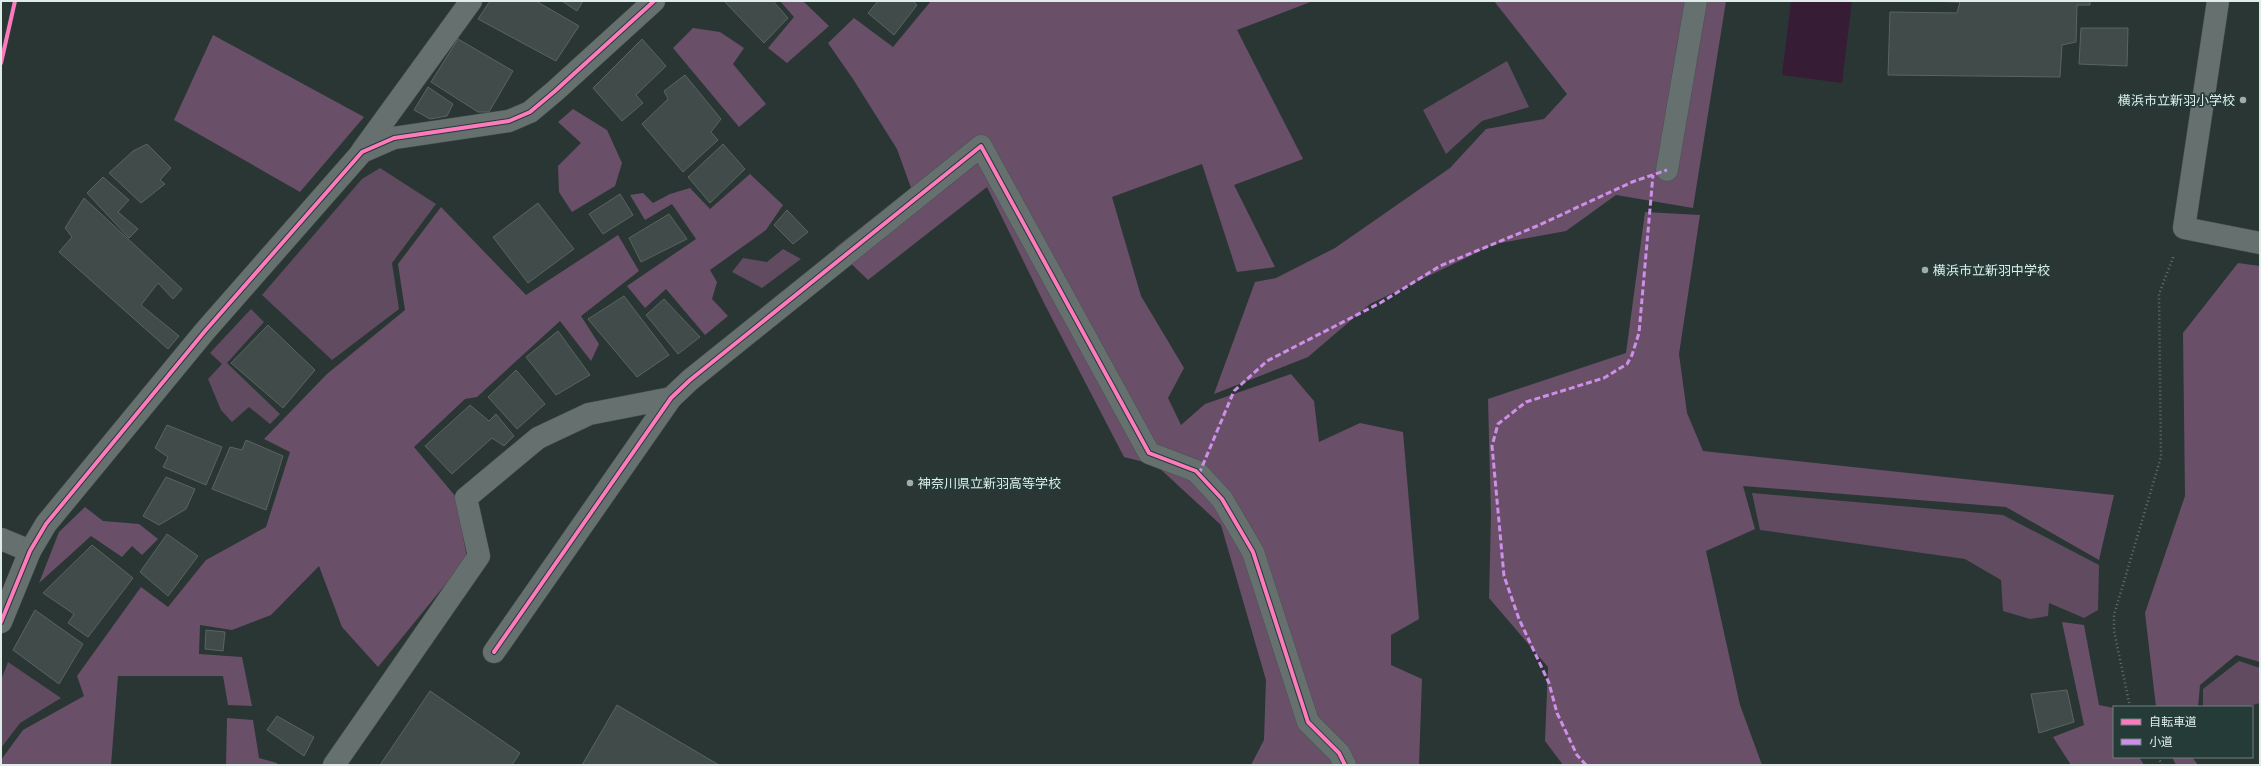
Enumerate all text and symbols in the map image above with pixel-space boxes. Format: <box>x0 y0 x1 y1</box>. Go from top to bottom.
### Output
place label: 横浜市立新羽小学校 <box>2118 93 2235 108</box>
marker: 横浜市立新羽小学校 <box>2238 95 2248 105</box>
place label: 横浜市立新羽中学校 <box>1933 263 2050 278</box>
marker: 横浜市立新羽中学校 <box>1920 265 1930 275</box>
place label: 神奈川県立新羽高等学校 <box>918 476 1061 491</box>
marker: 神奈川県立新羽高等学校 <box>905 478 915 488</box>
legend <box>2113 706 2253 758</box>
text: 自転車道 <box>2149 715 2197 729</box>
text: 小道 <box>2149 735 2173 749</box>

